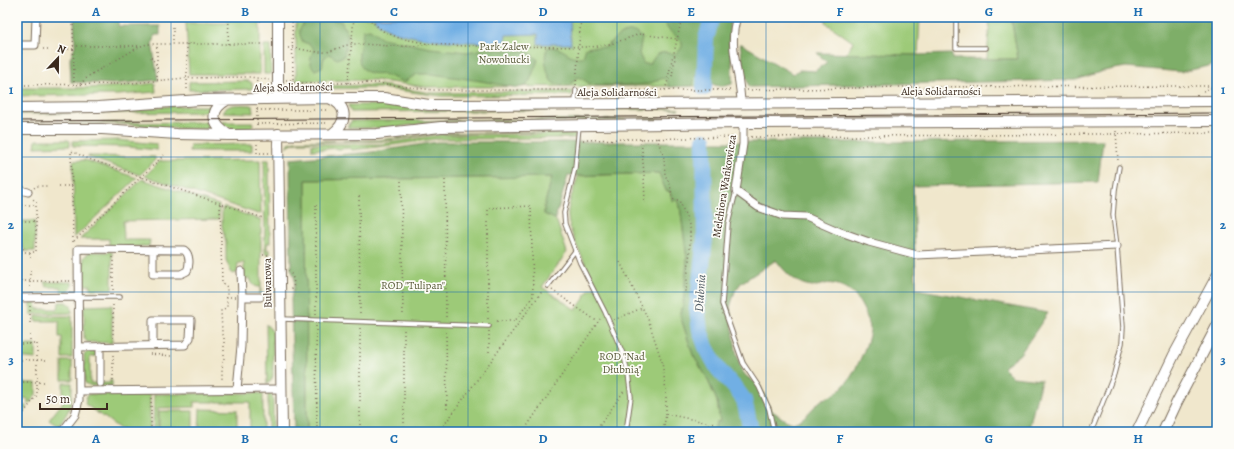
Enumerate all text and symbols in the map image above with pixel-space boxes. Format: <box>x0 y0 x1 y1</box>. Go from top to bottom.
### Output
text: A <box>91 3 101 20</box>
text: B <box>241 3 249 20</box>
text: C <box>390 3 398 20</box>
text: D <box>538 3 548 20</box>
text: E <box>687 3 695 20</box>
text: F <box>837 3 844 20</box>
text: G <box>985 3 993 20</box>
text: H <box>1133 3 1143 20</box>
north arrow <box>38 38 78 78</box>
park label: Park Zalew Nowohucki <box>478 39 530 67</box>
text: N <box>55 41 68 58</box>
street label: Aleja Solidarności <box>252 79 333 96</box>
text: 1 <box>9 81 14 98</box>
text: 1 <box>1221 81 1226 98</box>
street label: Aleja Solidarności <box>900 84 981 99</box>
street label: Aleja Solidarności <box>576 85 657 100</box>
street label: Melchiora Wańkowicza <box>709 133 740 239</box>
text: 2 <box>8 216 15 233</box>
text: 2 <box>1220 216 1227 233</box>
street label: Bulwarowa <box>260 257 275 308</box>
water label: Dłubnia <box>691 273 709 312</box>
park label: ROD "Tulipan" <box>381 278 445 293</box>
park label: ROD "Nad Dłubnią" <box>599 349 645 377</box>
text: 3 <box>8 351 14 368</box>
text: 3 <box>1220 351 1226 368</box>
scale bar <box>40 385 107 411</box>
text: 50 m <box>46 391 70 407</box>
text: A <box>91 430 101 447</box>
text: B <box>241 430 249 447</box>
text: C <box>390 430 398 447</box>
text: D <box>538 430 548 447</box>
text: E <box>687 430 695 447</box>
text: F <box>837 430 844 447</box>
text: G <box>985 430 993 447</box>
text: H <box>1133 430 1143 447</box>

